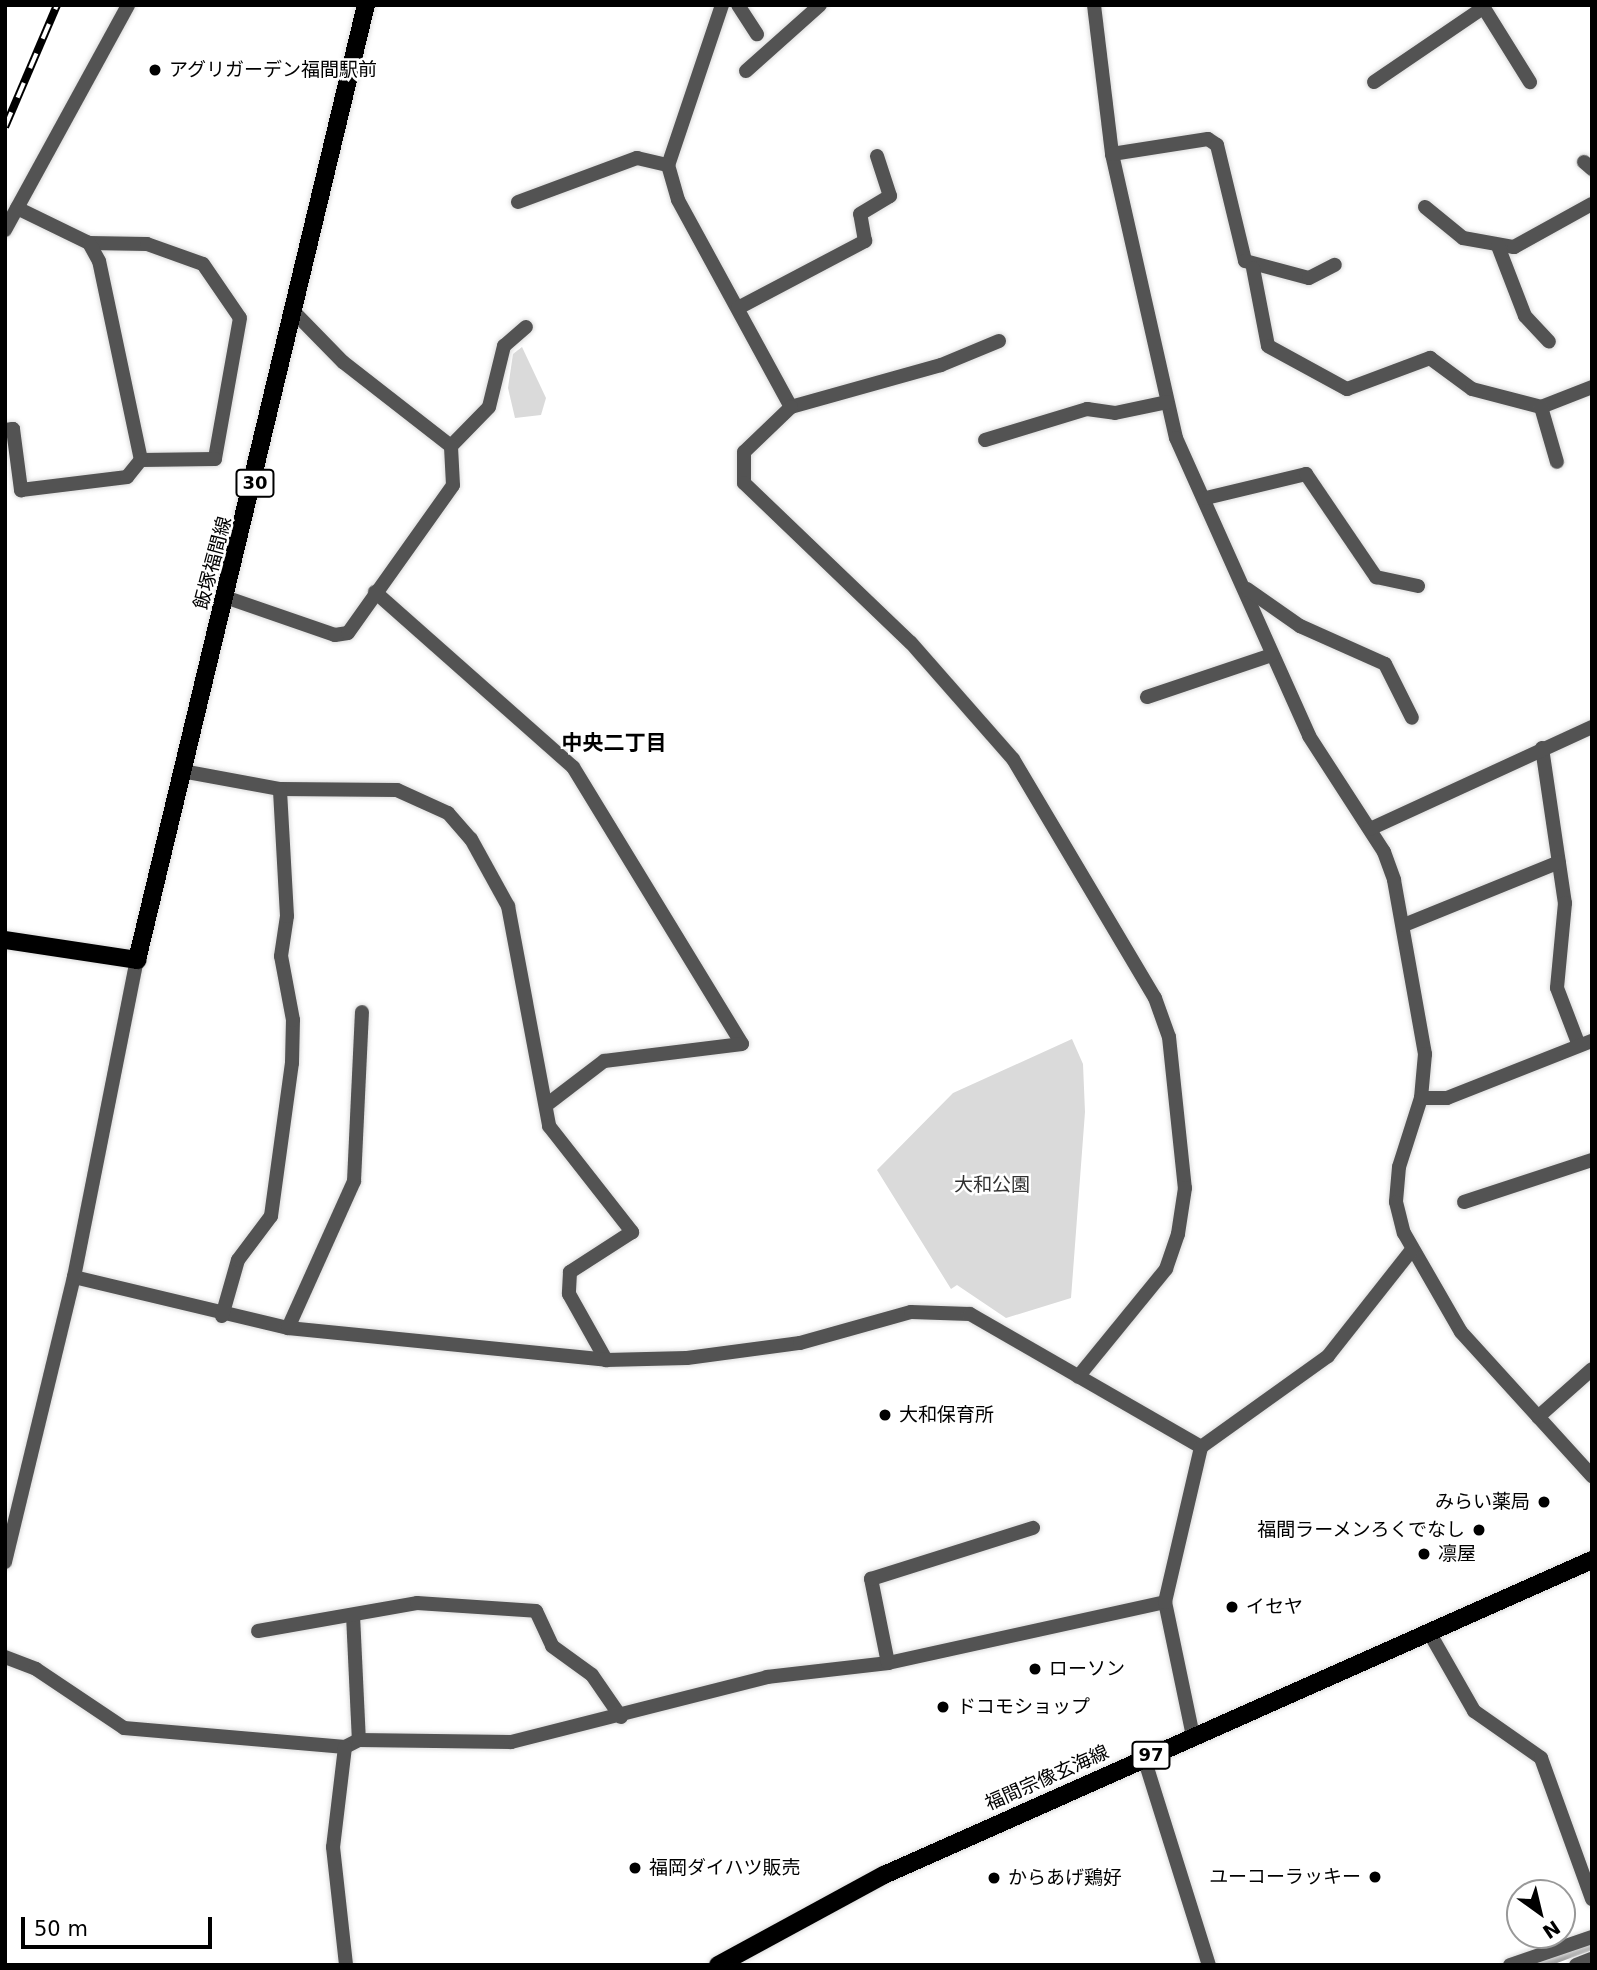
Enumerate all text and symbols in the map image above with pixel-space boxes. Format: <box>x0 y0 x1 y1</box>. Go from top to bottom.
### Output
place label: アグリガーデン福間駅前 <box>169 59 378 81</box>
marker: アグリガーデン福間駅前 <box>147 62 163 78</box>
road number: 30 <box>234 468 276 498</box>
street label: 飯塚福間線 <box>190 514 236 612</box>
district label: 中央二丁目 <box>562 730 666 756</box>
park label: 大和公園 <box>954 1174 1030 1196</box>
place label: 大和保育所 <box>899 1404 994 1426</box>
marker: 大和保育所 <box>877 1407 893 1423</box>
place label: みらい薬局 <box>1435 1491 1530 1513</box>
marker: みらい薬局 <box>1536 1494 1552 1510</box>
place label: 福間ラーメンろくでなし <box>1256 1519 1465 1541</box>
marker: 福間ラーメンろくでなし <box>1471 1522 1487 1538</box>
place label: 凛屋 <box>1438 1543 1476 1565</box>
marker: 凛屋 <box>1416 1546 1432 1562</box>
place label: イセヤ <box>1246 1596 1303 1618</box>
marker: イセヤ <box>1224 1599 1240 1615</box>
place label: ローソン <box>1049 1658 1125 1680</box>
marker: ローソン <box>1027 1661 1043 1677</box>
place label: ドコモショップ <box>957 1696 1090 1718</box>
marker: ドコモショップ <box>935 1699 951 1715</box>
road number: 97 <box>1130 1740 1172 1770</box>
street label: 福間宗像玄海線 <box>982 1741 1112 1815</box>
place label: 福岡ダイハツ販売 <box>649 1857 801 1879</box>
marker: 福岡ダイハツ販売 <box>627 1860 643 1876</box>
place label: ユーコーラッキー <box>1209 1866 1361 1888</box>
place label: からあげ鶏好 <box>1008 1867 1122 1889</box>
marker: ユーコーラッキー <box>1367 1869 1383 1885</box>
marker: からあげ鶏好 <box>986 1870 1002 1886</box>
north arrow <box>1506 1879 1576 1949</box>
scale bar <box>24 1904 215 1948</box>
text: N <box>1539 1916 1564 1943</box>
text: 50 m <box>34 1917 88 1941</box>

